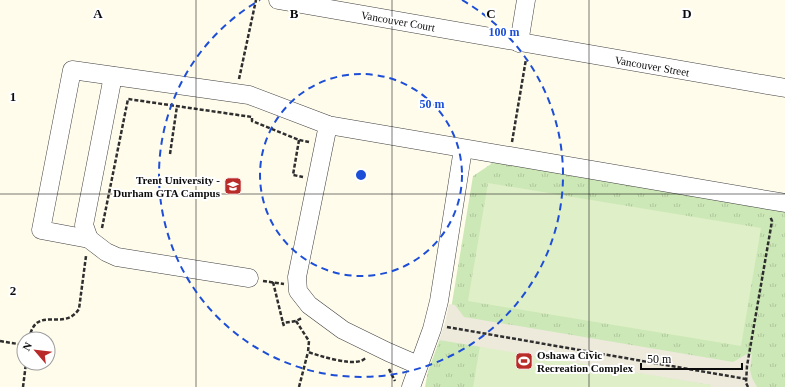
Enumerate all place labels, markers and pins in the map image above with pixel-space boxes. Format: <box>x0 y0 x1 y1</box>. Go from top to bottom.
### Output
centre of rings <box>354 168 368 182</box>
place label: Trent University - Durham GTA Campus <box>113 174 221 199</box>
school or university icon: Trent University - Durham GTA Campus <box>223 176 243 196</box>
place label: Oshawa Civic Recreation Complex <box>537 349 634 374</box>
sports icon: Oshawa Civic Recreation Complex <box>514 351 534 371</box>

